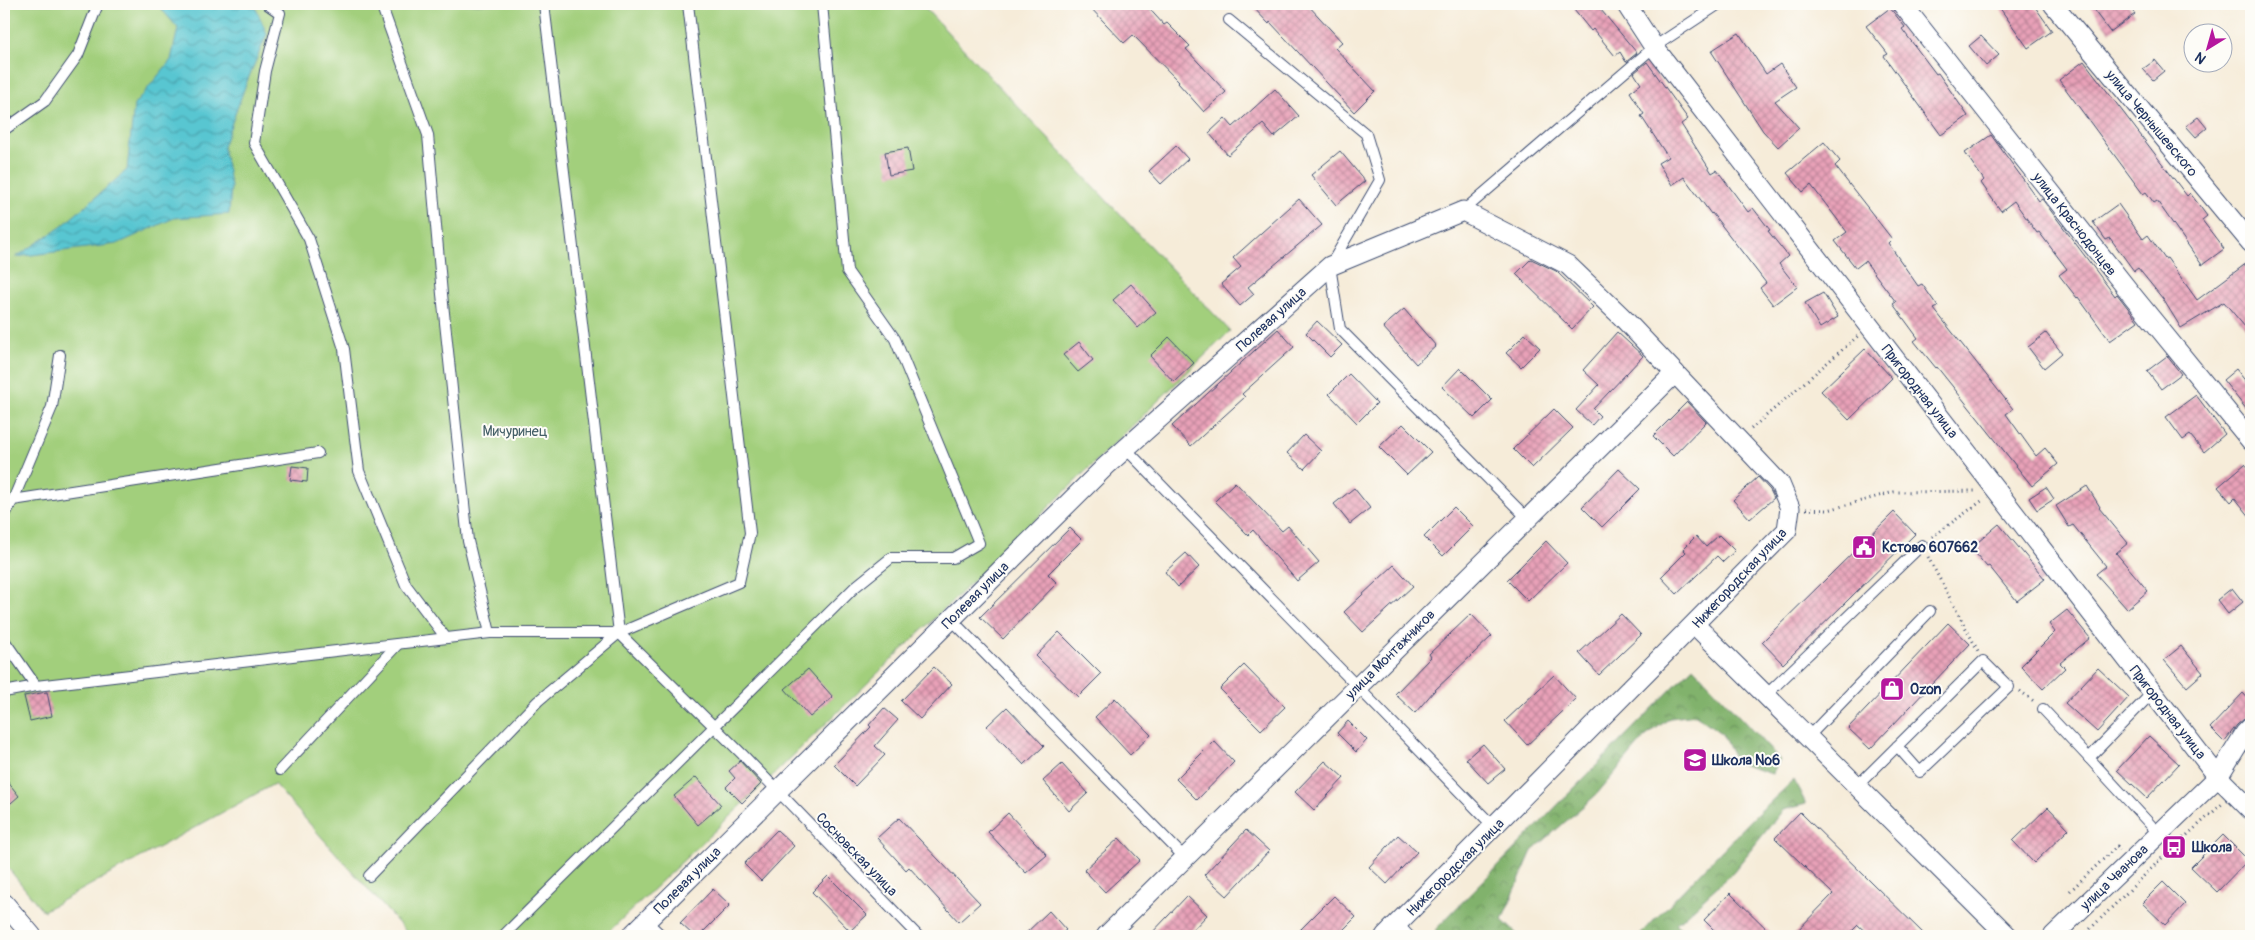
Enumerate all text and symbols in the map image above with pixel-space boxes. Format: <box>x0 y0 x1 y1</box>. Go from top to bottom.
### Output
north arrow <box>2182 22 2232 72</box>
text: N <box>2192 48 2209 68</box>
street label: улица Чернышевского <box>2102 66 2201 180</box>
street label: улица Краснодонцев <box>2028 169 2120 279</box>
street label: Полевая улица <box>1233 284 1310 355</box>
street label: Пригородная улица <box>1878 341 1961 441</box>
park label: Мичуринец <box>483 423 548 440</box>
street label: Нижегородская улица <box>1688 525 1790 632</box>
public building icon: Кстово 607662 <box>1851 534 1877 560</box>
place label: Кстово 607662 <box>1882 539 1978 556</box>
street label: Полевая улица <box>938 558 1012 632</box>
street label: улица Монтажников <box>1341 606 1439 703</box>
street label: Пригородная улица <box>2126 662 2209 762</box>
shop icon: Ozon <box>1879 676 1905 702</box>
place label: Ozon <box>1910 681 1942 698</box>
school or university icon: Школа №6 <box>1682 747 1708 773</box>
place label: Школа №6 <box>1711 752 1780 769</box>
street label: Сосновская улица <box>812 809 901 900</box>
street label: Нижегородская улица <box>1403 815 1508 920</box>
bus stop icon: Школа <box>2161 834 2187 860</box>
place label: Школа <box>2191 839 2233 856</box>
street label: улица Чванова <box>2076 841 2152 915</box>
street label: Полевая улица <box>650 843 724 917</box>

